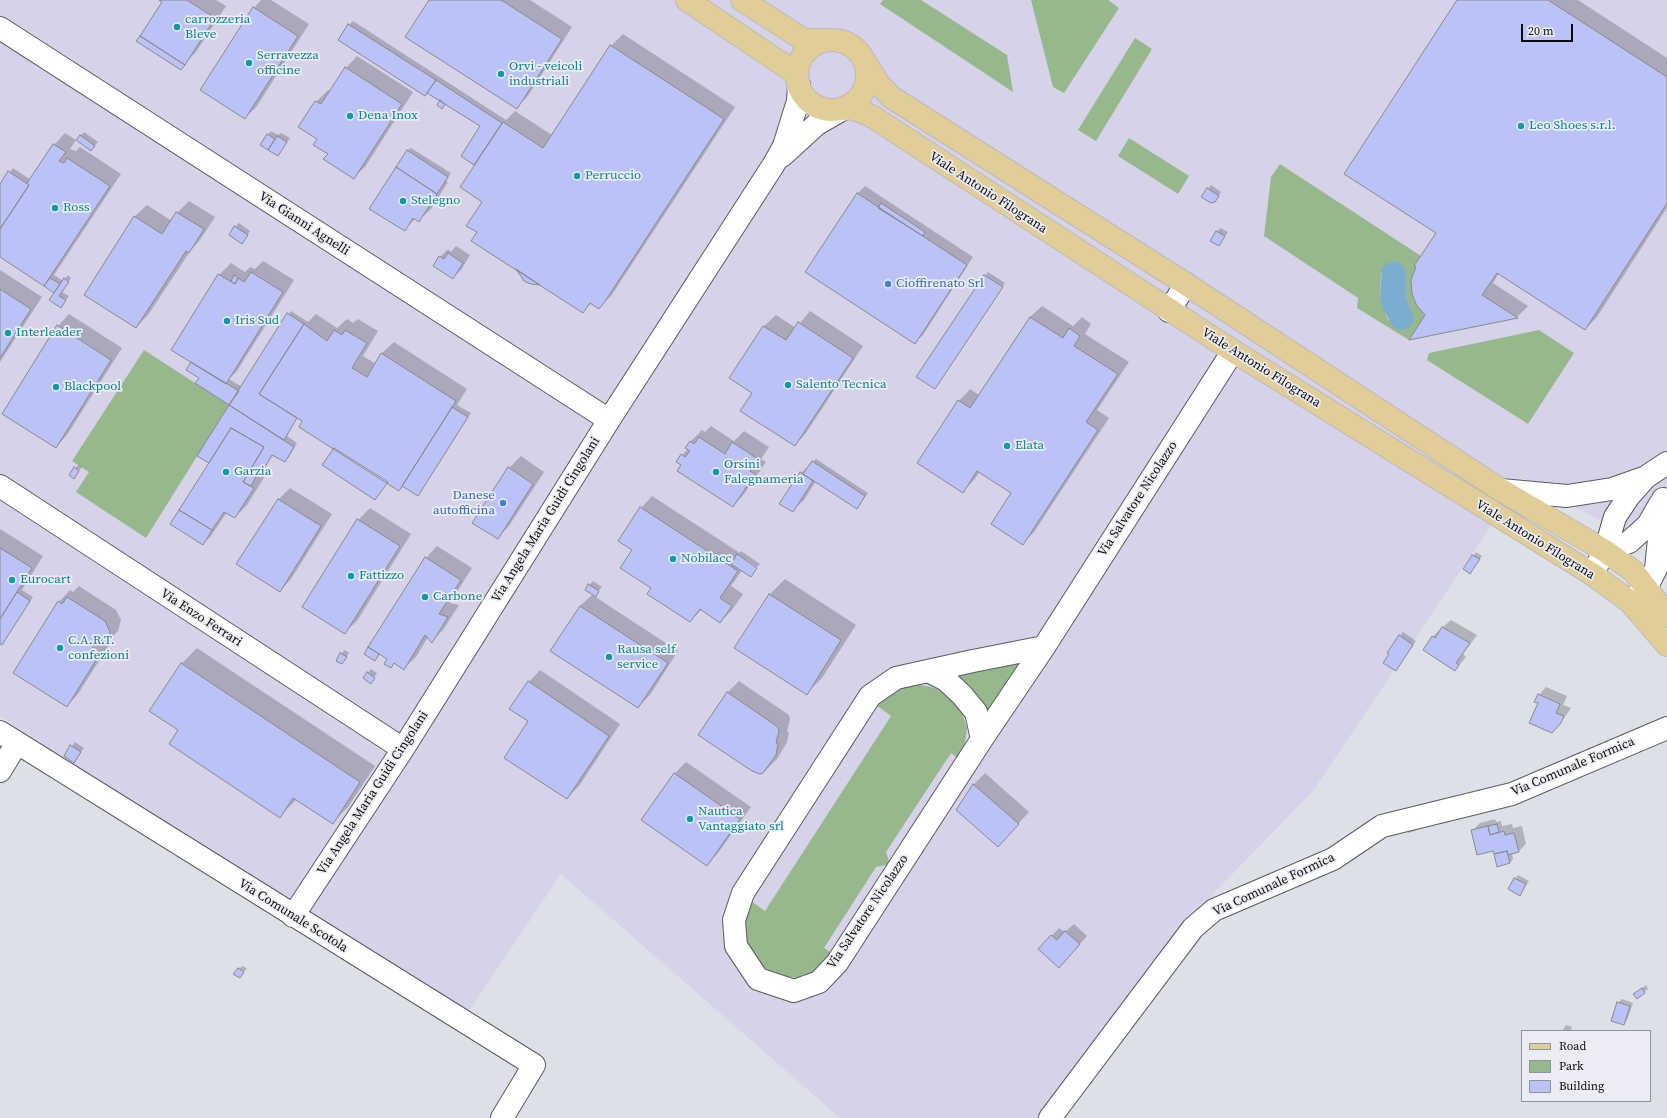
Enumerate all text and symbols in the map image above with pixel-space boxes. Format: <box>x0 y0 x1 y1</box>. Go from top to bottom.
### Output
place label: carrozzeria Bleve <box>185 12 250 43</box>
scale bar <box>1523 16 1575 42</box>
marker: carrozzeria Bleve <box>172 22 182 32</box>
text: 20 m <box>1528 23 1554 39</box>
place label: Serravezza officine <box>257 48 319 79</box>
marker: Serravezza officine <box>244 58 254 68</box>
place label: Orvi - veicoli industriali <box>509 59 582 90</box>
marker: Orvi - veicoli industriali <box>496 69 506 79</box>
place label: Dena Inox <box>358 108 418 124</box>
marker: Dena Inox <box>345 111 355 121</box>
place label: Leo Shoes s.r.l. <box>1529 118 1616 134</box>
marker: Leo Shoes s.r.l. <box>1516 121 1526 131</box>
street label: Viale Antonio Filograna <box>926 149 1050 237</box>
place label: Perruccio <box>585 168 641 184</box>
marker: Perruccio <box>572 171 582 181</box>
street label: Via Gianni Agnelli <box>256 189 352 259</box>
place label: Stelegno <box>411 193 461 209</box>
marker: Stelegno <box>398 196 408 206</box>
place label: Ross <box>63 200 90 216</box>
marker: Ross <box>50 203 60 213</box>
place label: Cioffirenato Srl <box>896 276 984 292</box>
marker: Cioffirenato Srl <box>883 279 893 289</box>
place label: Iris Sud <box>235 313 279 329</box>
marker: Iris Sud <box>222 316 232 326</box>
place label: Interleader <box>16 325 81 341</box>
street label: Viale Antonio Filograna <box>1199 325 1323 411</box>
marker: Interleader <box>3 328 13 338</box>
place label: Salento Tecnica <box>796 377 887 393</box>
place label: Blackpool <box>64 379 121 395</box>
marker: Salento Tecnica <box>783 380 793 390</box>
marker: Blackpool <box>51 382 61 392</box>
street label: Via Angela Maria Guidi Cingolani <box>488 434 604 606</box>
place label: Elata <box>1015 438 1044 454</box>
street label: Via Salvatore Nicolazzo <box>1095 438 1181 560</box>
marker: Elata <box>1002 441 1012 451</box>
place label: Orsini Falegnameria <box>724 457 804 488</box>
place label: Garzia <box>234 464 271 480</box>
marker: Garzia <box>221 467 231 477</box>
marker: Orsini Falegnameria <box>711 467 721 477</box>
place label: Danese autofficina <box>433 488 495 519</box>
street label: Viale Antonio Filograna <box>1473 497 1597 583</box>
marker: Danese autofficina <box>498 498 508 508</box>
place label: Nobilacc <box>681 551 732 567</box>
marker: Nobilacc <box>668 554 678 564</box>
place label: Fattizzo <box>359 568 404 584</box>
marker: Fattizzo <box>346 571 356 581</box>
place label: Eurocart <box>20 572 71 588</box>
marker: Eurocart <box>7 575 17 585</box>
street label: Via Enzo Ferrari <box>157 586 245 650</box>
place label: Carbone <box>433 589 482 605</box>
marker: Carbone <box>420 592 430 602</box>
place label: C.A.R.T. confezioni <box>68 633 129 664</box>
place label: Rausa self service <box>617 642 676 673</box>
marker: C.A.R.T. confezioni <box>55 643 65 653</box>
marker: Rausa self service <box>604 652 614 662</box>
street label: Via Angela Maria Guidi Cingolani <box>314 708 432 878</box>
street label: Via Comunale Formica <box>1509 734 1637 800</box>
place label: Nautica Vantaggiato srl <box>698 804 784 835</box>
marker: Nautica Vantaggiato srl <box>685 814 695 824</box>
street label: Via Comunale Formica <box>1211 850 1337 920</box>
street label: Via Salvatore Nicolazzo <box>824 852 912 972</box>
street label: Via Comunale Scotola <box>235 876 351 956</box>
legend <box>1521 1030 1651 1102</box>
text: Road <box>1559 1038 1586 1054</box>
text: Park <box>1559 1058 1584 1074</box>
text: Building <box>1559 1078 1604 1094</box>

